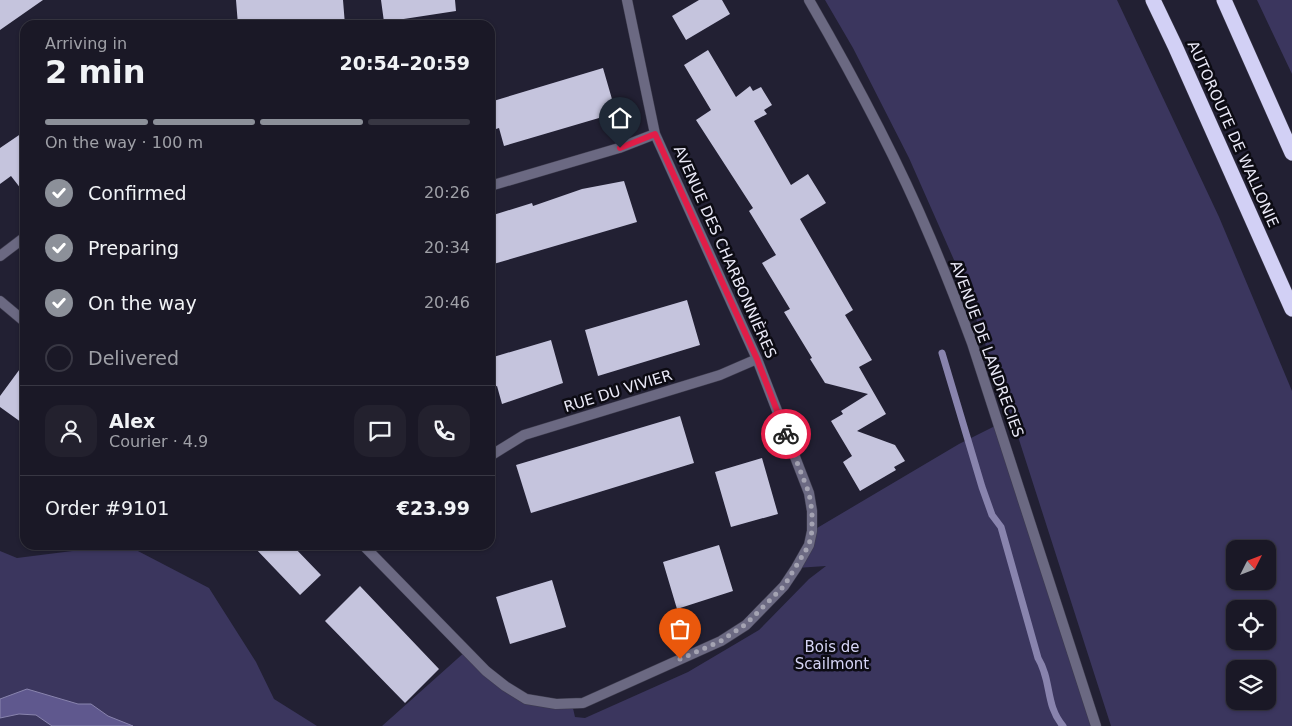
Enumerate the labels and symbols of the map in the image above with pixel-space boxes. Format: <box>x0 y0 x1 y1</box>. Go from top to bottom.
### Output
street label: AUTOROUTE DE WALLONIE <box>1184 38 1282 230</box>
pin <box>599 97 641 148</box>
street label: AVENUE DES CHARBONNIÈRES <box>670 142 781 361</box>
street label: AVENUE DE LANDRECIES <box>947 258 1027 440</box>
street label: RUE DU VIVIER <box>562 366 674 416</box>
courier <box>761 409 811 459</box>
north arrow <box>1226 540 1276 590</box>
pin <box>659 608 701 659</box>
park label: Bois de Scailmont <box>795 638 869 673</box>

